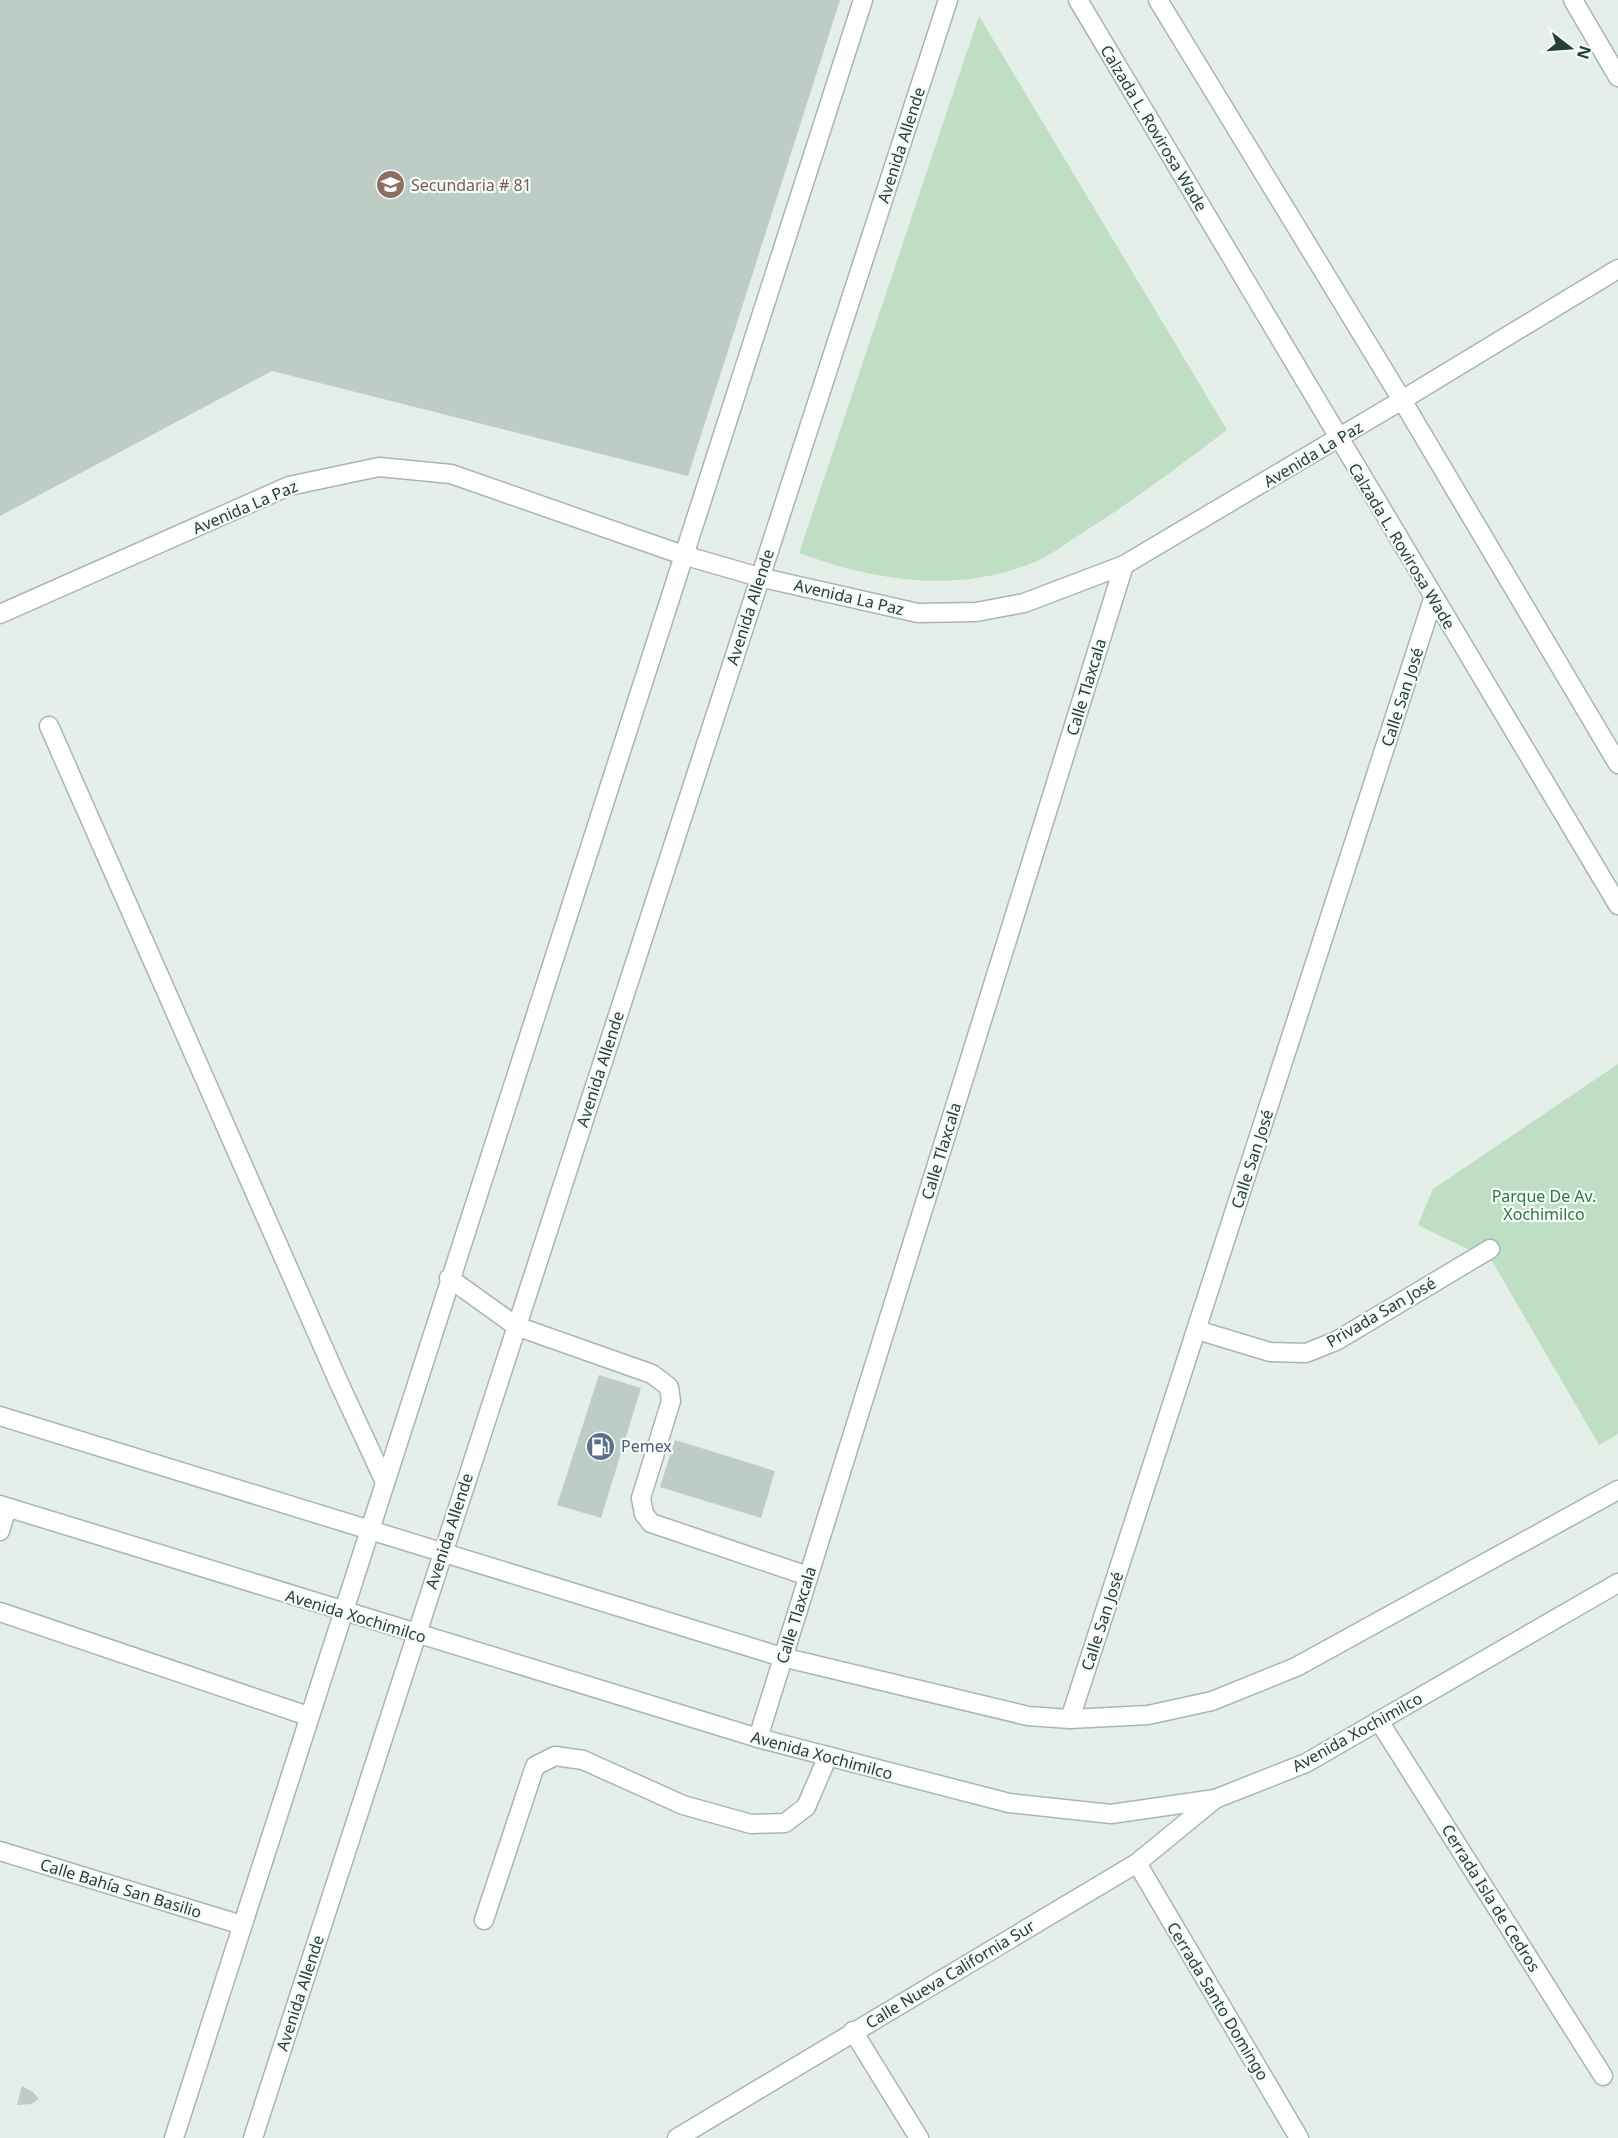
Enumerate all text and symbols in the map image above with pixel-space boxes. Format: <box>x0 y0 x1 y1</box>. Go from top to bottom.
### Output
north arrow <box>1540 18 1600 78</box>
street label: Calzada L. Rovirosa Wade <box>1096 41 1212 215</box>
text: N <box>1572 43 1597 62</box>
street label: Avenida Allende <box>872 84 930 206</box>
school or university icon: Secundaria # 81 <box>374 169 406 201</box>
place label: Secundaria # 81 <box>411 174 532 196</box>
street label: Avenida La Paz <box>1259 416 1367 492</box>
street label: Calzada L. Rovirosa Wade <box>1344 459 1460 633</box>
street label: Avenida La Paz <box>189 475 301 539</box>
street label: Avenida Allende <box>721 546 779 668</box>
street label: Avenida La Paz <box>792 574 906 620</box>
street label: Calle Tlaxcala <box>1061 636 1111 738</box>
street label: Calle San José <box>1376 645 1428 749</box>
street label: Avenida Allende <box>571 1008 629 1130</box>
street label: Calle Tlaxcala <box>916 1100 966 1202</box>
street label: Calle San José <box>1226 1107 1278 1211</box>
park label: Parque De Av. Xochimilco <box>1492 1185 1596 1225</box>
street label: Privada San José <box>1322 1272 1440 1352</box>
fuel station icon: Pemex <box>584 1430 616 1462</box>
place label: Pemex <box>621 1435 672 1457</box>
street label: Avenida Allende <box>420 1470 478 1592</box>
street label: Calle Tlaxcala <box>771 1564 821 1666</box>
street label: Calle San José <box>1076 1569 1128 1673</box>
street label: Avenida Xochimilco <box>283 1584 429 1648</box>
street label: Avenida Xochimilco <box>1288 1687 1426 1777</box>
street label: Avenida Xochimilco <box>749 1726 895 1784</box>
street label: Cerrada Isla de Cedros <box>1437 1820 1545 1976</box>
street label: Calle Bahía San Basilio <box>37 1853 205 1923</box>
street label: Calle Nueva California Sur <box>861 1914 1039 2033</box>
street label: Cerrada Santo Domingo <box>1162 1918 1274 2084</box>
street label: Avenida Allende <box>271 1932 329 2054</box>

